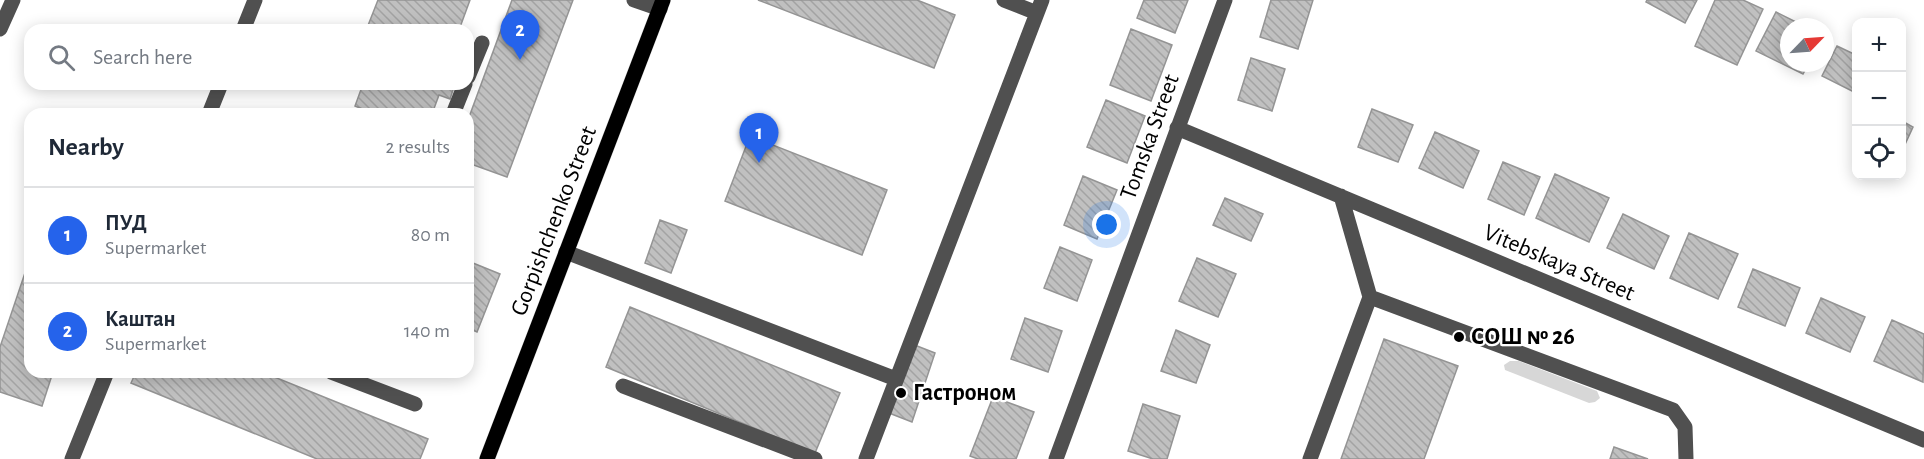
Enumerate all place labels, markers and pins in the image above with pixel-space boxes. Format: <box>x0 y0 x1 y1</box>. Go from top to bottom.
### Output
pin: 2 <box>500 10 540 60</box>
pin: 1 <box>740 114 778 163</box>
place label: СОШ № 26 <box>1471 325 1575 349</box>
marker: СОШ № 26 <box>1452 330 1466 344</box>
place label: Гастроном <box>913 381 1016 405</box>
marker: Гастроном <box>894 386 908 400</box>

